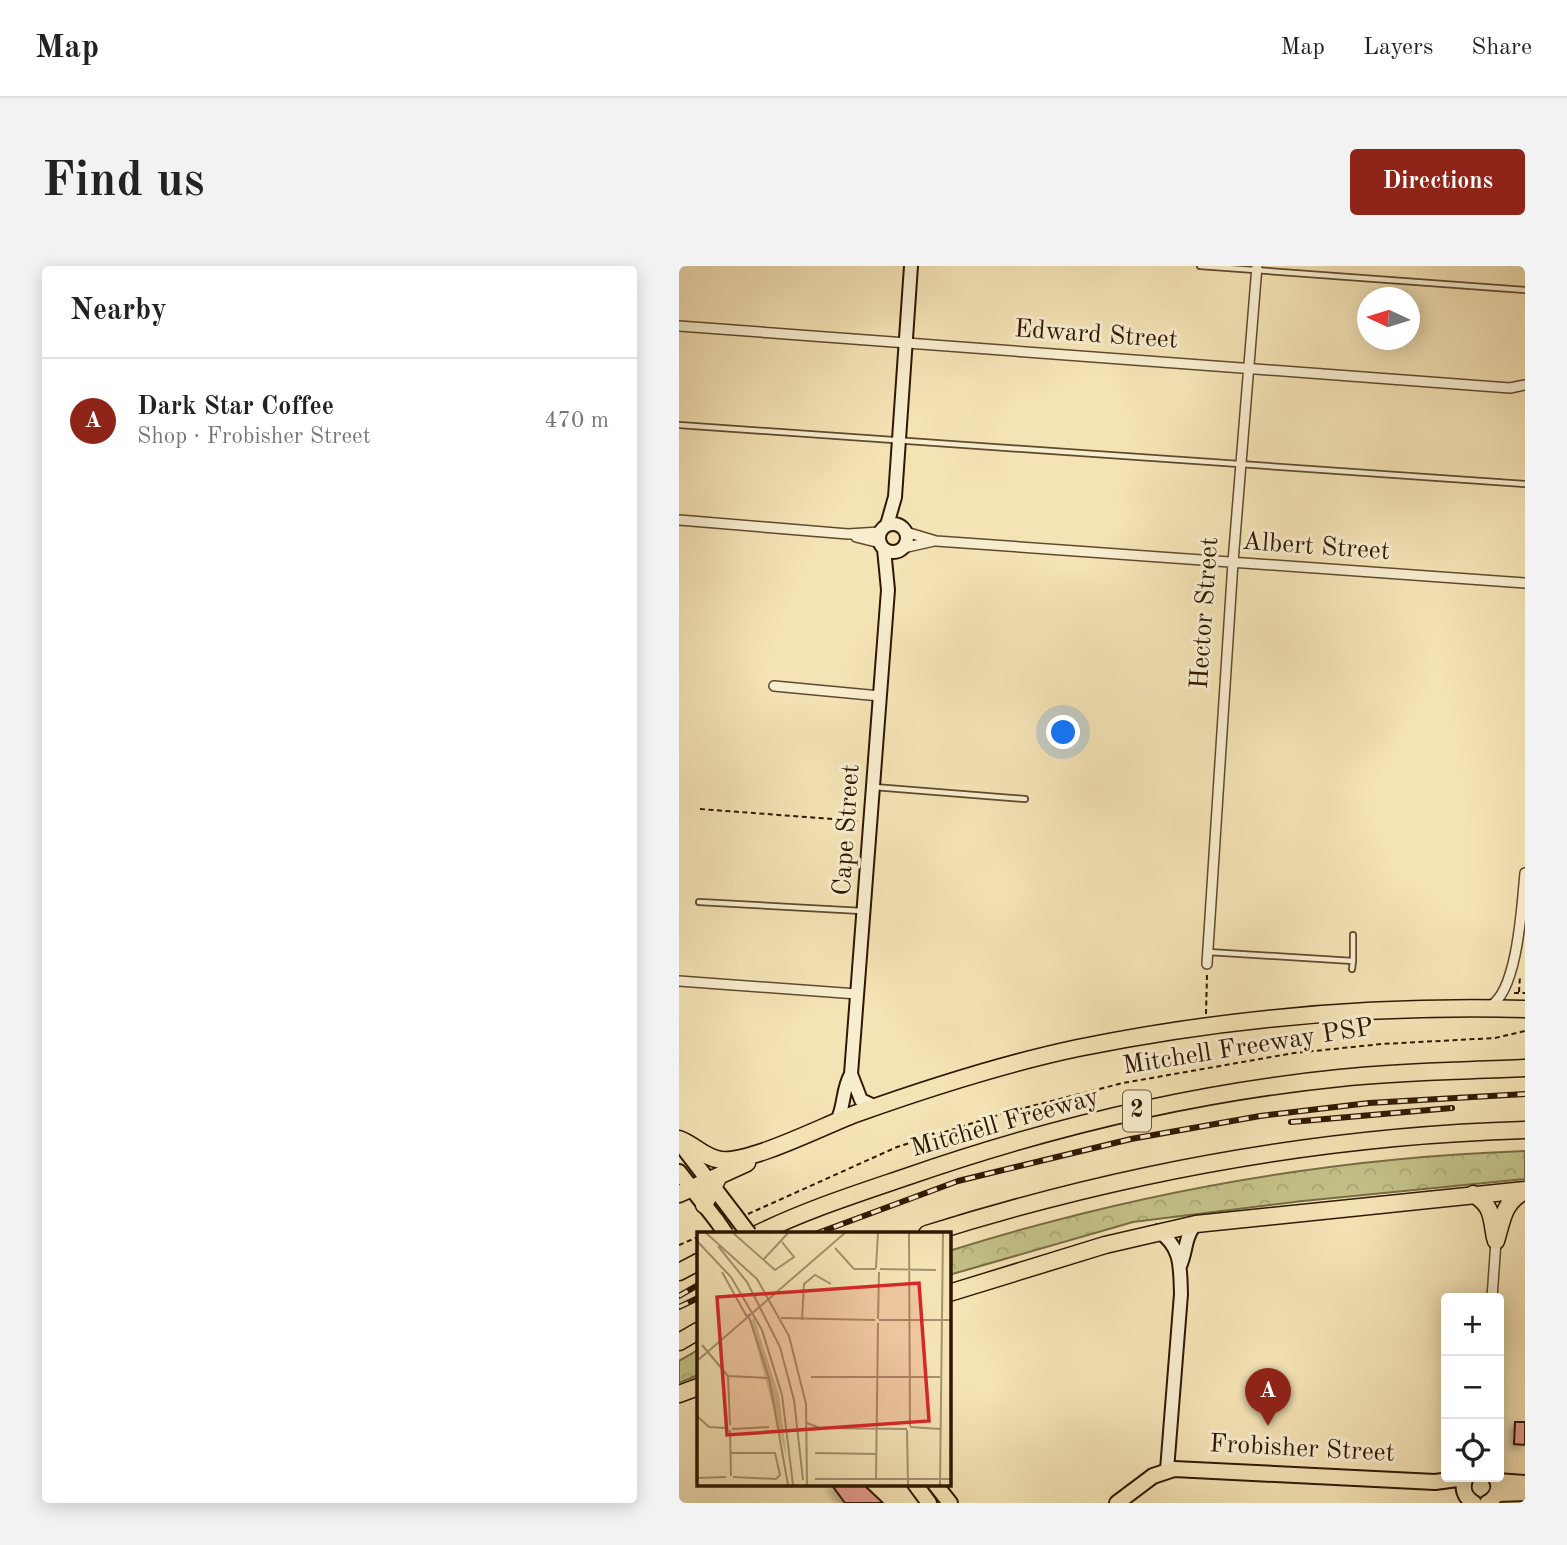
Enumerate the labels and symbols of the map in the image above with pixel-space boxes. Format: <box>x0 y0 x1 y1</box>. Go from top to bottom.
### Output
north arrow <box>1357 287 1420 350</box>
street label: Edward Street <box>1013 316 1179 354</box>
street label: Albert Street <box>1241 529 1391 565</box>
street label: Hector Street <box>1187 536 1223 690</box>
your location <box>1046 715 1080 749</box>
street label: Cape Street <box>829 763 865 897</box>
street label: Mitchell Freeway PSP <box>1121 1014 1375 1080</box>
street label: Mitchell Freeway <box>908 1084 1102 1162</box>
road number: 2 <box>1123 1090 1151 1132</box>
inset map <box>697 1232 950 1486</box>
pin: A <box>1245 1368 1291 1426</box>
street label: Frobisher Street <box>1209 1431 1395 1467</box>

